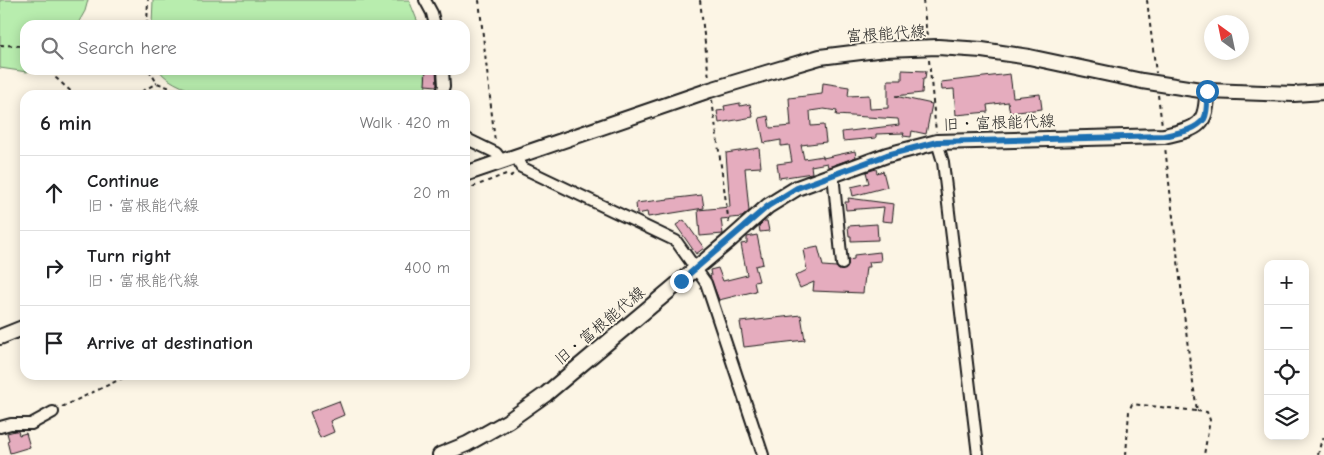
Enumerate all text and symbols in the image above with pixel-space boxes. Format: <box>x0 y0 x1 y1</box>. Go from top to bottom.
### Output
north arrow <box>1204 15 1249 60</box>
search box <box>20 20 470 75</box>
street label: 富根能代線 <box>845 22 927 46</box>
icon: search <box>38 34 66 62</box>
text: Search here <box>78 37 177 59</box>
route start <box>1196 80 1219 103</box>
text: 6 min <box>40 111 92 135</box>
street label: 旧・富根能代線 <box>943 112 1055 134</box>
text: Walk · 420 m <box>360 114 450 132</box>
text: Continue <box>87 170 159 192</box>
icon: ahead <box>40 179 68 207</box>
text: 20 m <box>413 184 450 202</box>
text: 旧・富根能代線 <box>87 197 199 215</box>
text: Turn right <box>87 245 171 267</box>
icon: right <box>40 254 68 282</box>
text: 400 m <box>404 259 450 277</box>
map controls <box>1264 260 1309 440</box>
button: + <box>1264 260 1309 305</box>
route end <box>670 270 693 293</box>
text: 旧・富根能代線 <box>87 272 199 290</box>
street label: 旧・富根能代線 <box>551 283 649 369</box>
button: − <box>1264 305 1309 350</box>
icon: arrive <box>40 329 68 357</box>
text: Arrive at destination <box>87 332 253 354</box>
button: locate <box>1264 350 1309 395</box>
button: layers <box>1264 395 1309 440</box>

